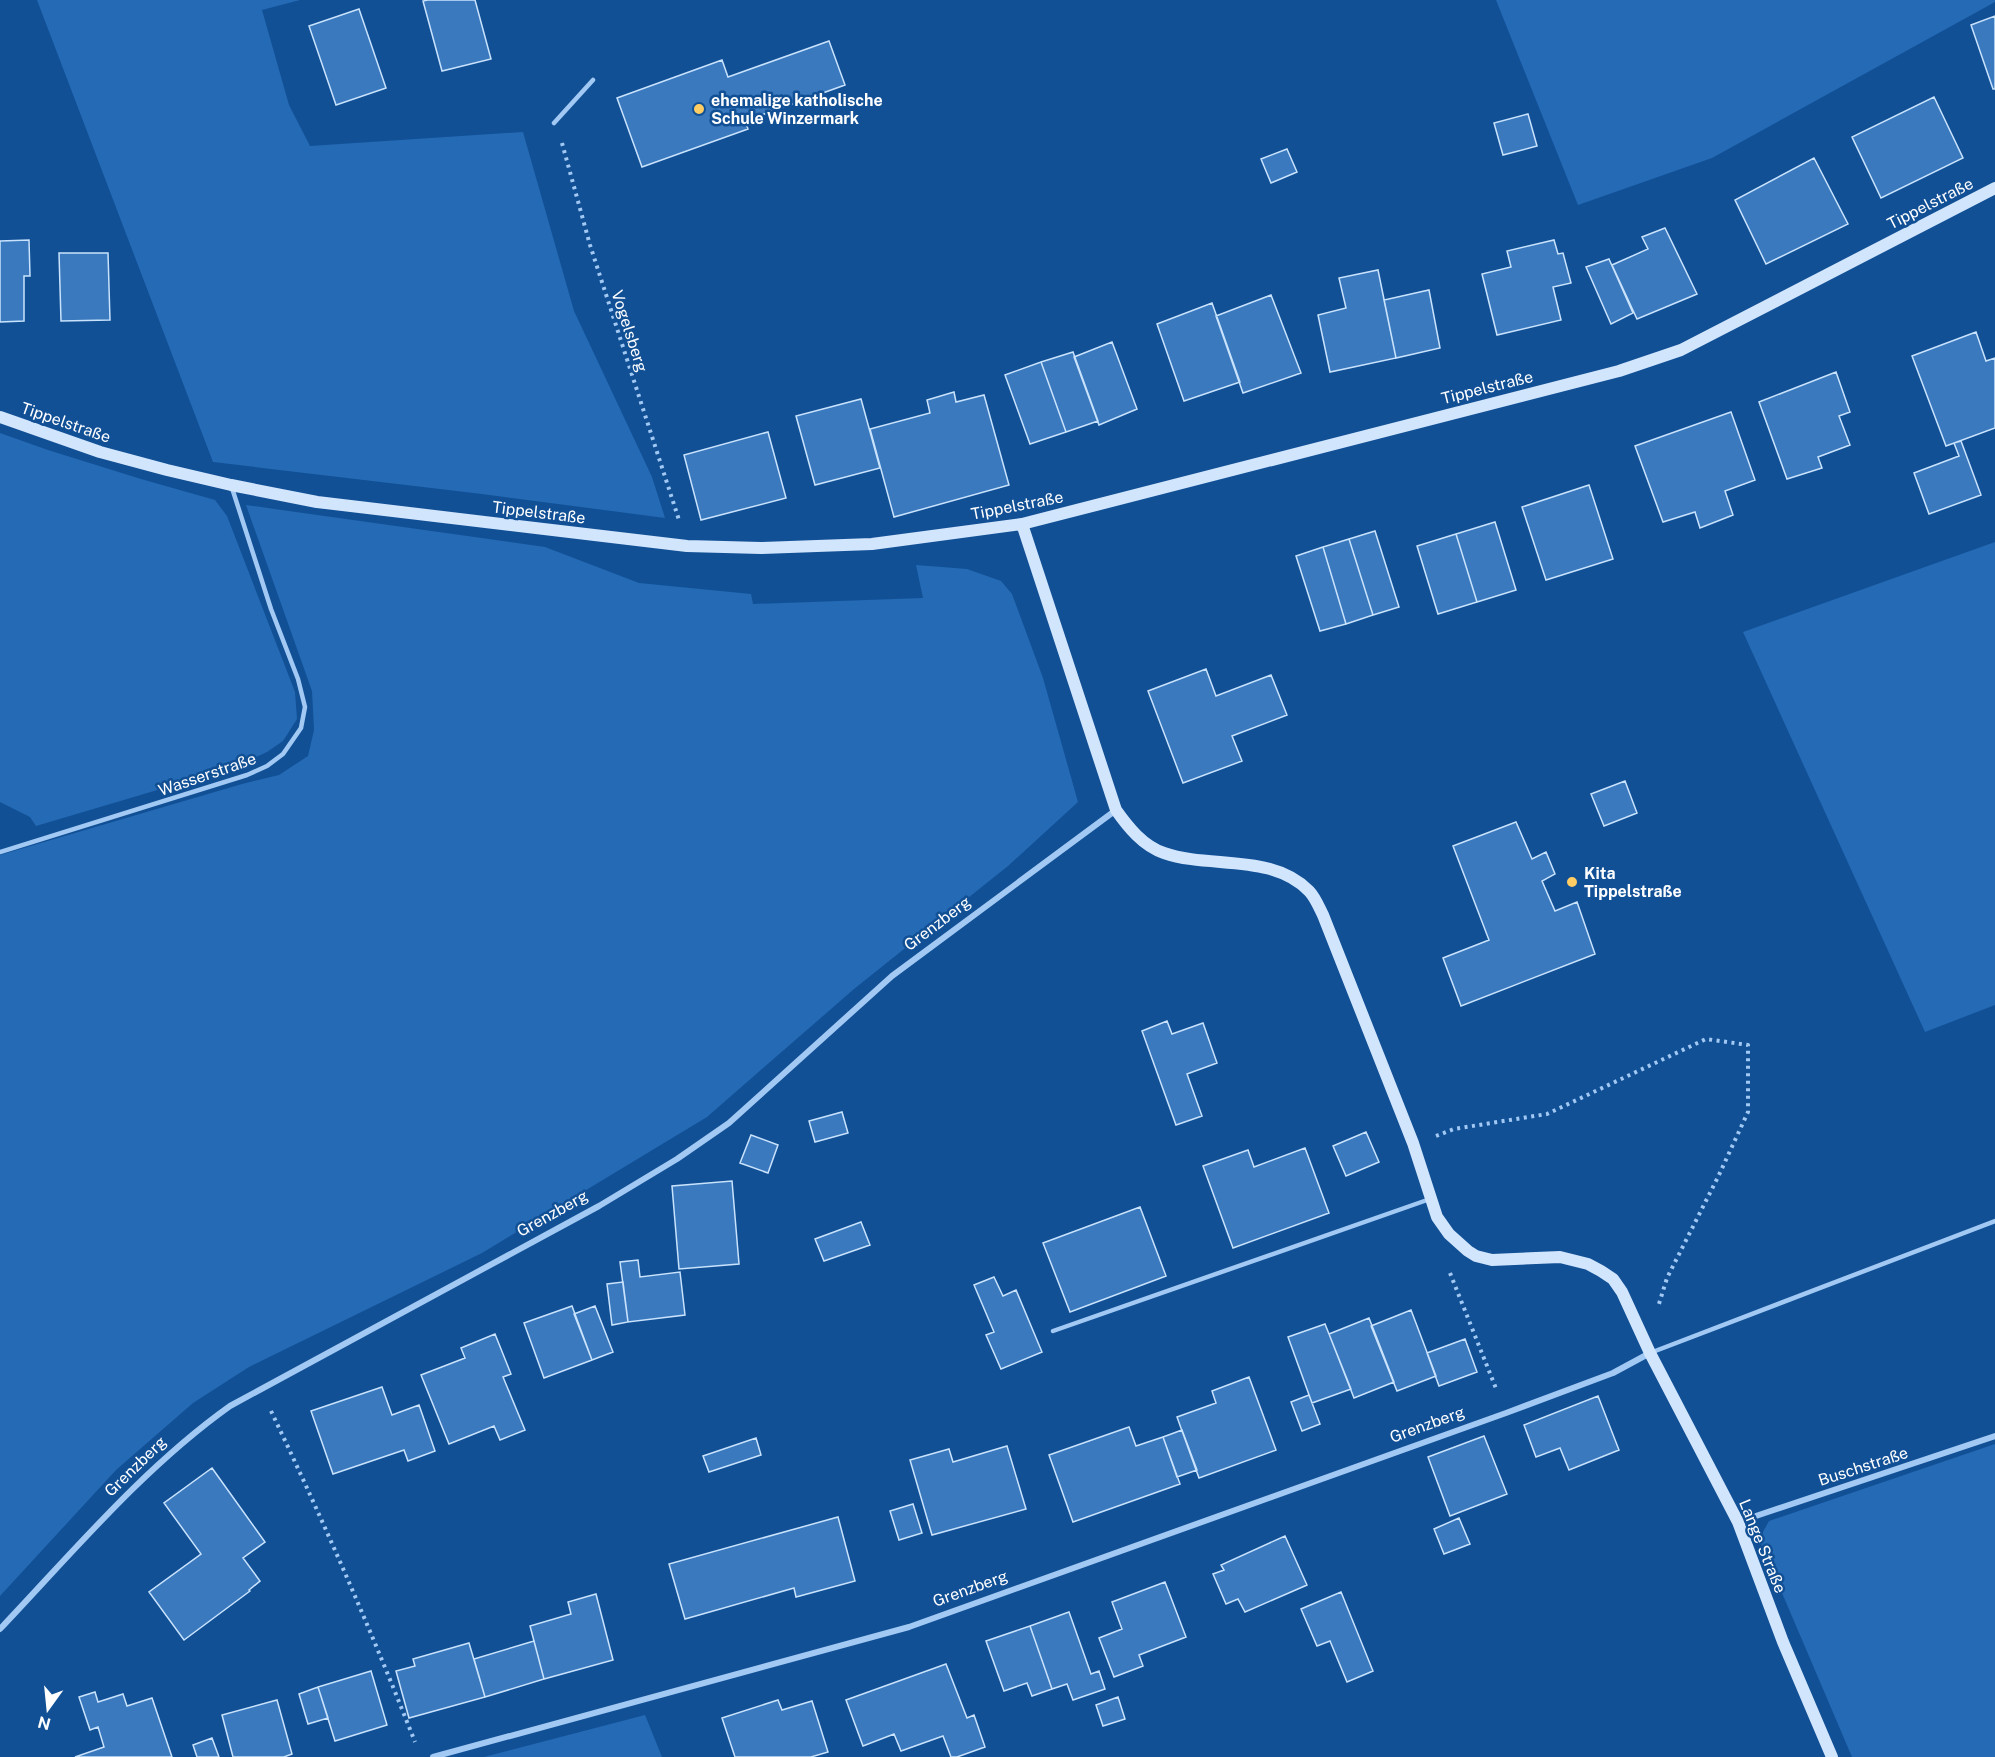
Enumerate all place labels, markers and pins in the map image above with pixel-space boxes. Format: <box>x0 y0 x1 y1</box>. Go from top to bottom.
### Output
place label: ehemalige katholische Schule Winzermark <box>711 91 883 128</box>
marker: ehemalige katholische Schule Winzermark <box>692 102 706 116</box>
place label: Kita Tippelstraße <box>1584 864 1682 901</box>
marker: Kita Tippelstraße <box>1565 875 1579 889</box>

